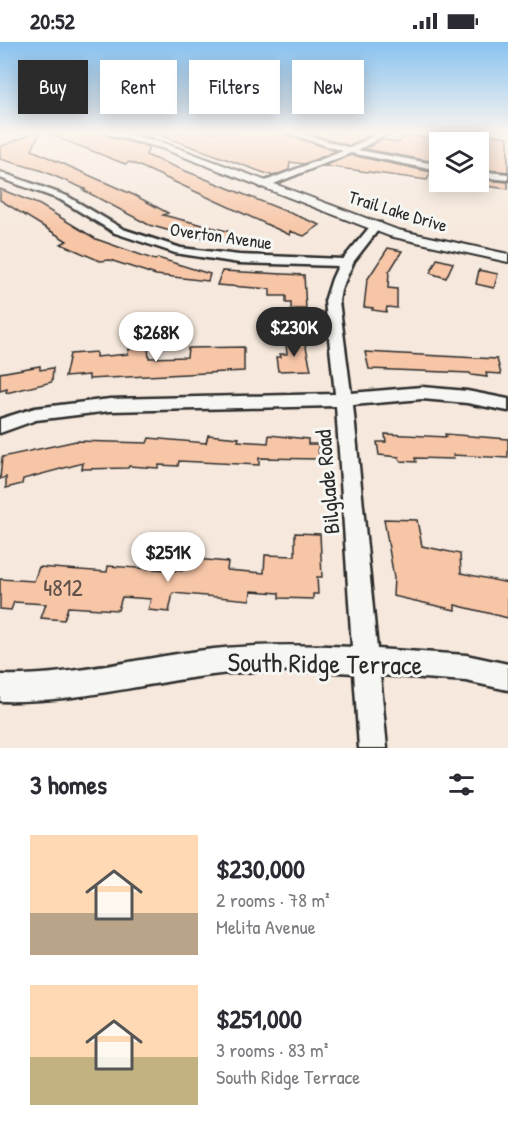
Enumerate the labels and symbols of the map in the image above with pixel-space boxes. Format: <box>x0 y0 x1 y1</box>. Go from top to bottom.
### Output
street label: Trail Lake Drive <box>346 184 450 238</box>
street label: Overton Avenue <box>168 216 274 256</box>
pin: $230K <box>252 307 336 358</box>
pin: $268K <box>114 312 198 363</box>
street label: Bilglade Road <box>307 428 347 535</box>
pin: $251K <box>126 532 210 583</box>
house number: 4812 <box>43 571 83 603</box>
street label: South Ridge Terrace <box>227 643 423 684</box>

